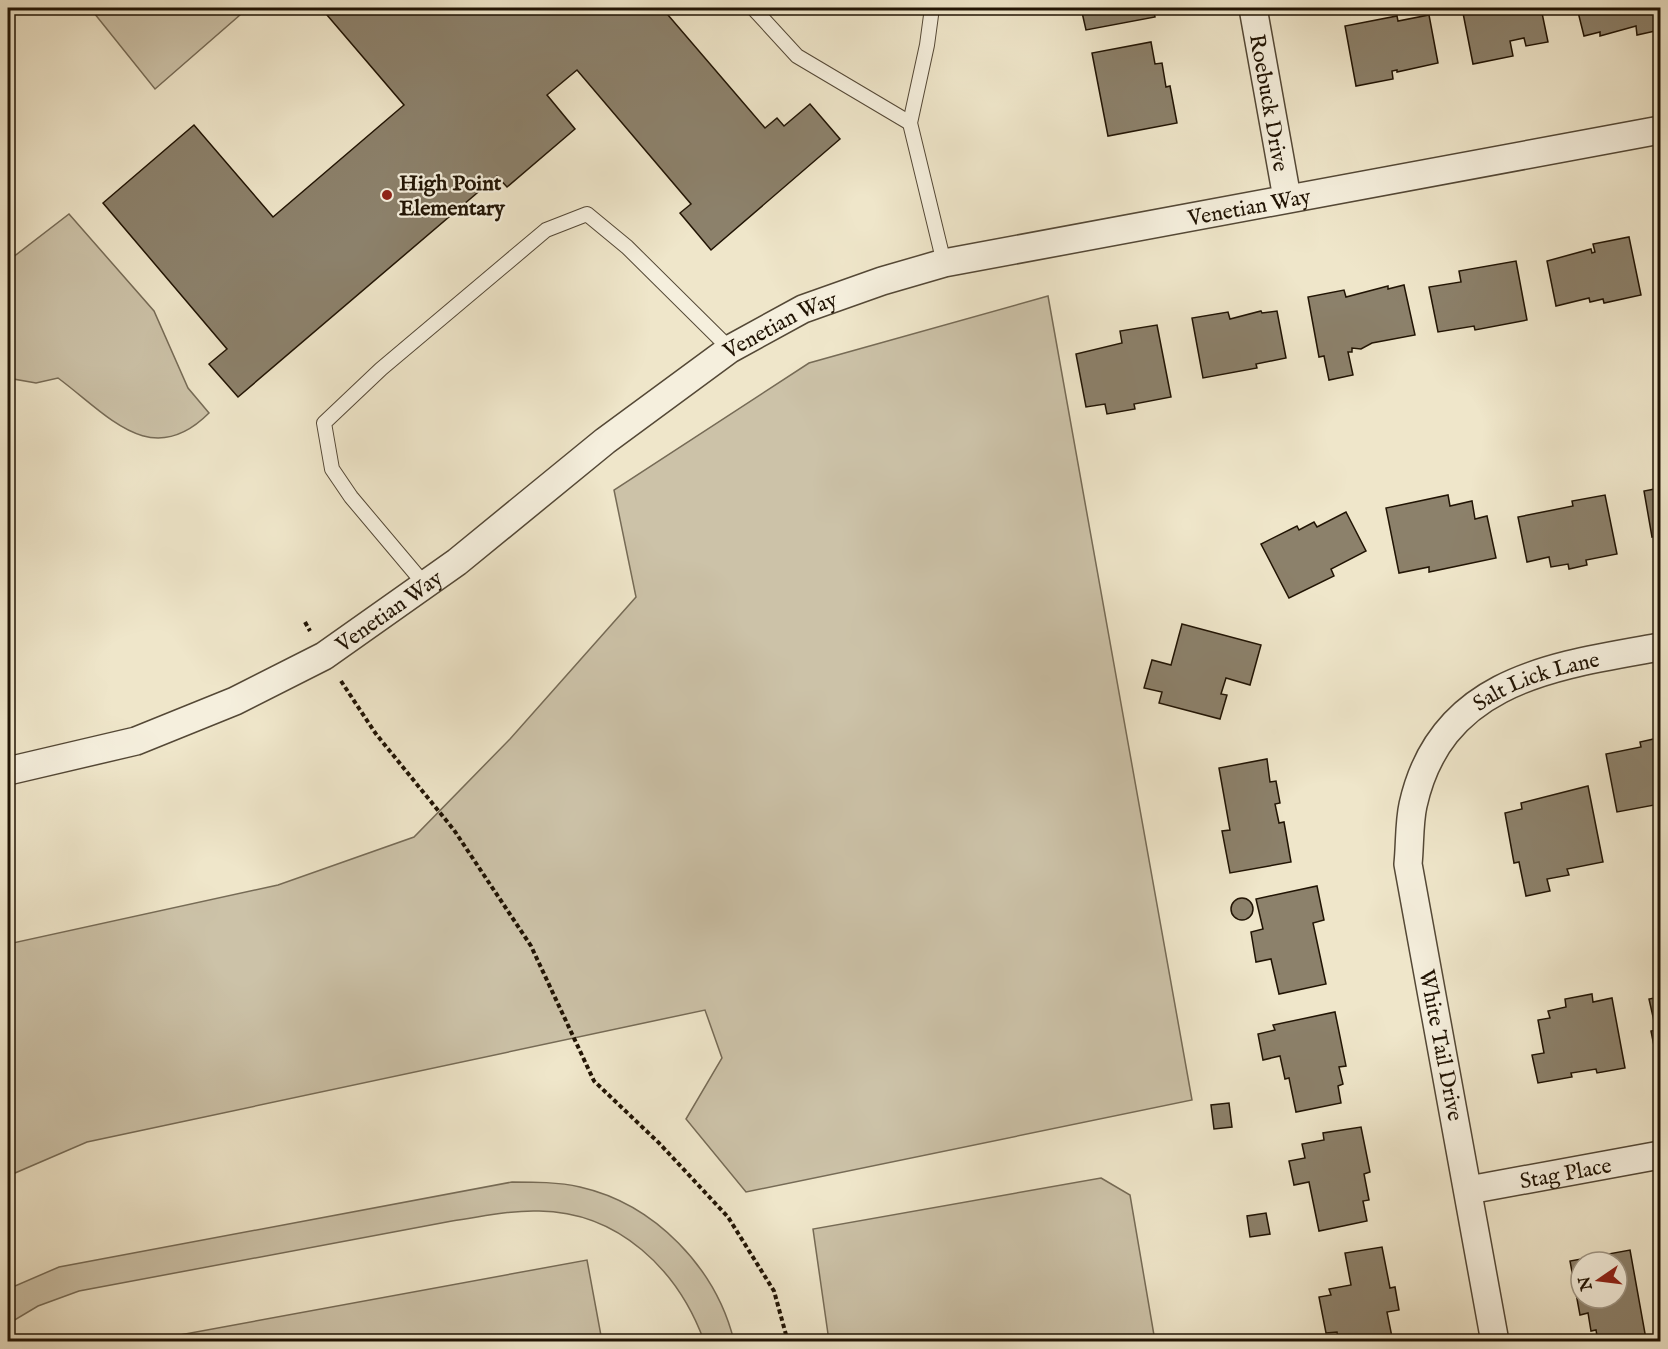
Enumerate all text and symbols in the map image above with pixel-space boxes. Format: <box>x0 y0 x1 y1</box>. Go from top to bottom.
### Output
street label: Roebuck Drive <box>1242 32 1294 174</box>
place label: High Point Elementary <box>399 170 506 223</box>
street label: Venetian Way <box>1185 183 1313 234</box>
marker: High Point Elementary <box>380 188 394 202</box>
street label: Venetian Way <box>718 286 841 367</box>
street label: Venetian Way <box>330 565 449 660</box>
street label: Salt Lick Lane <box>1468 646 1602 718</box>
street label: White Tail Drive <box>1412 967 1468 1124</box>
street label: Stag Place <box>1518 1152 1614 1196</box>
north arrow <box>1569 1250 1629 1310</box>
text: N <box>1575 1274 1598 1293</box>

